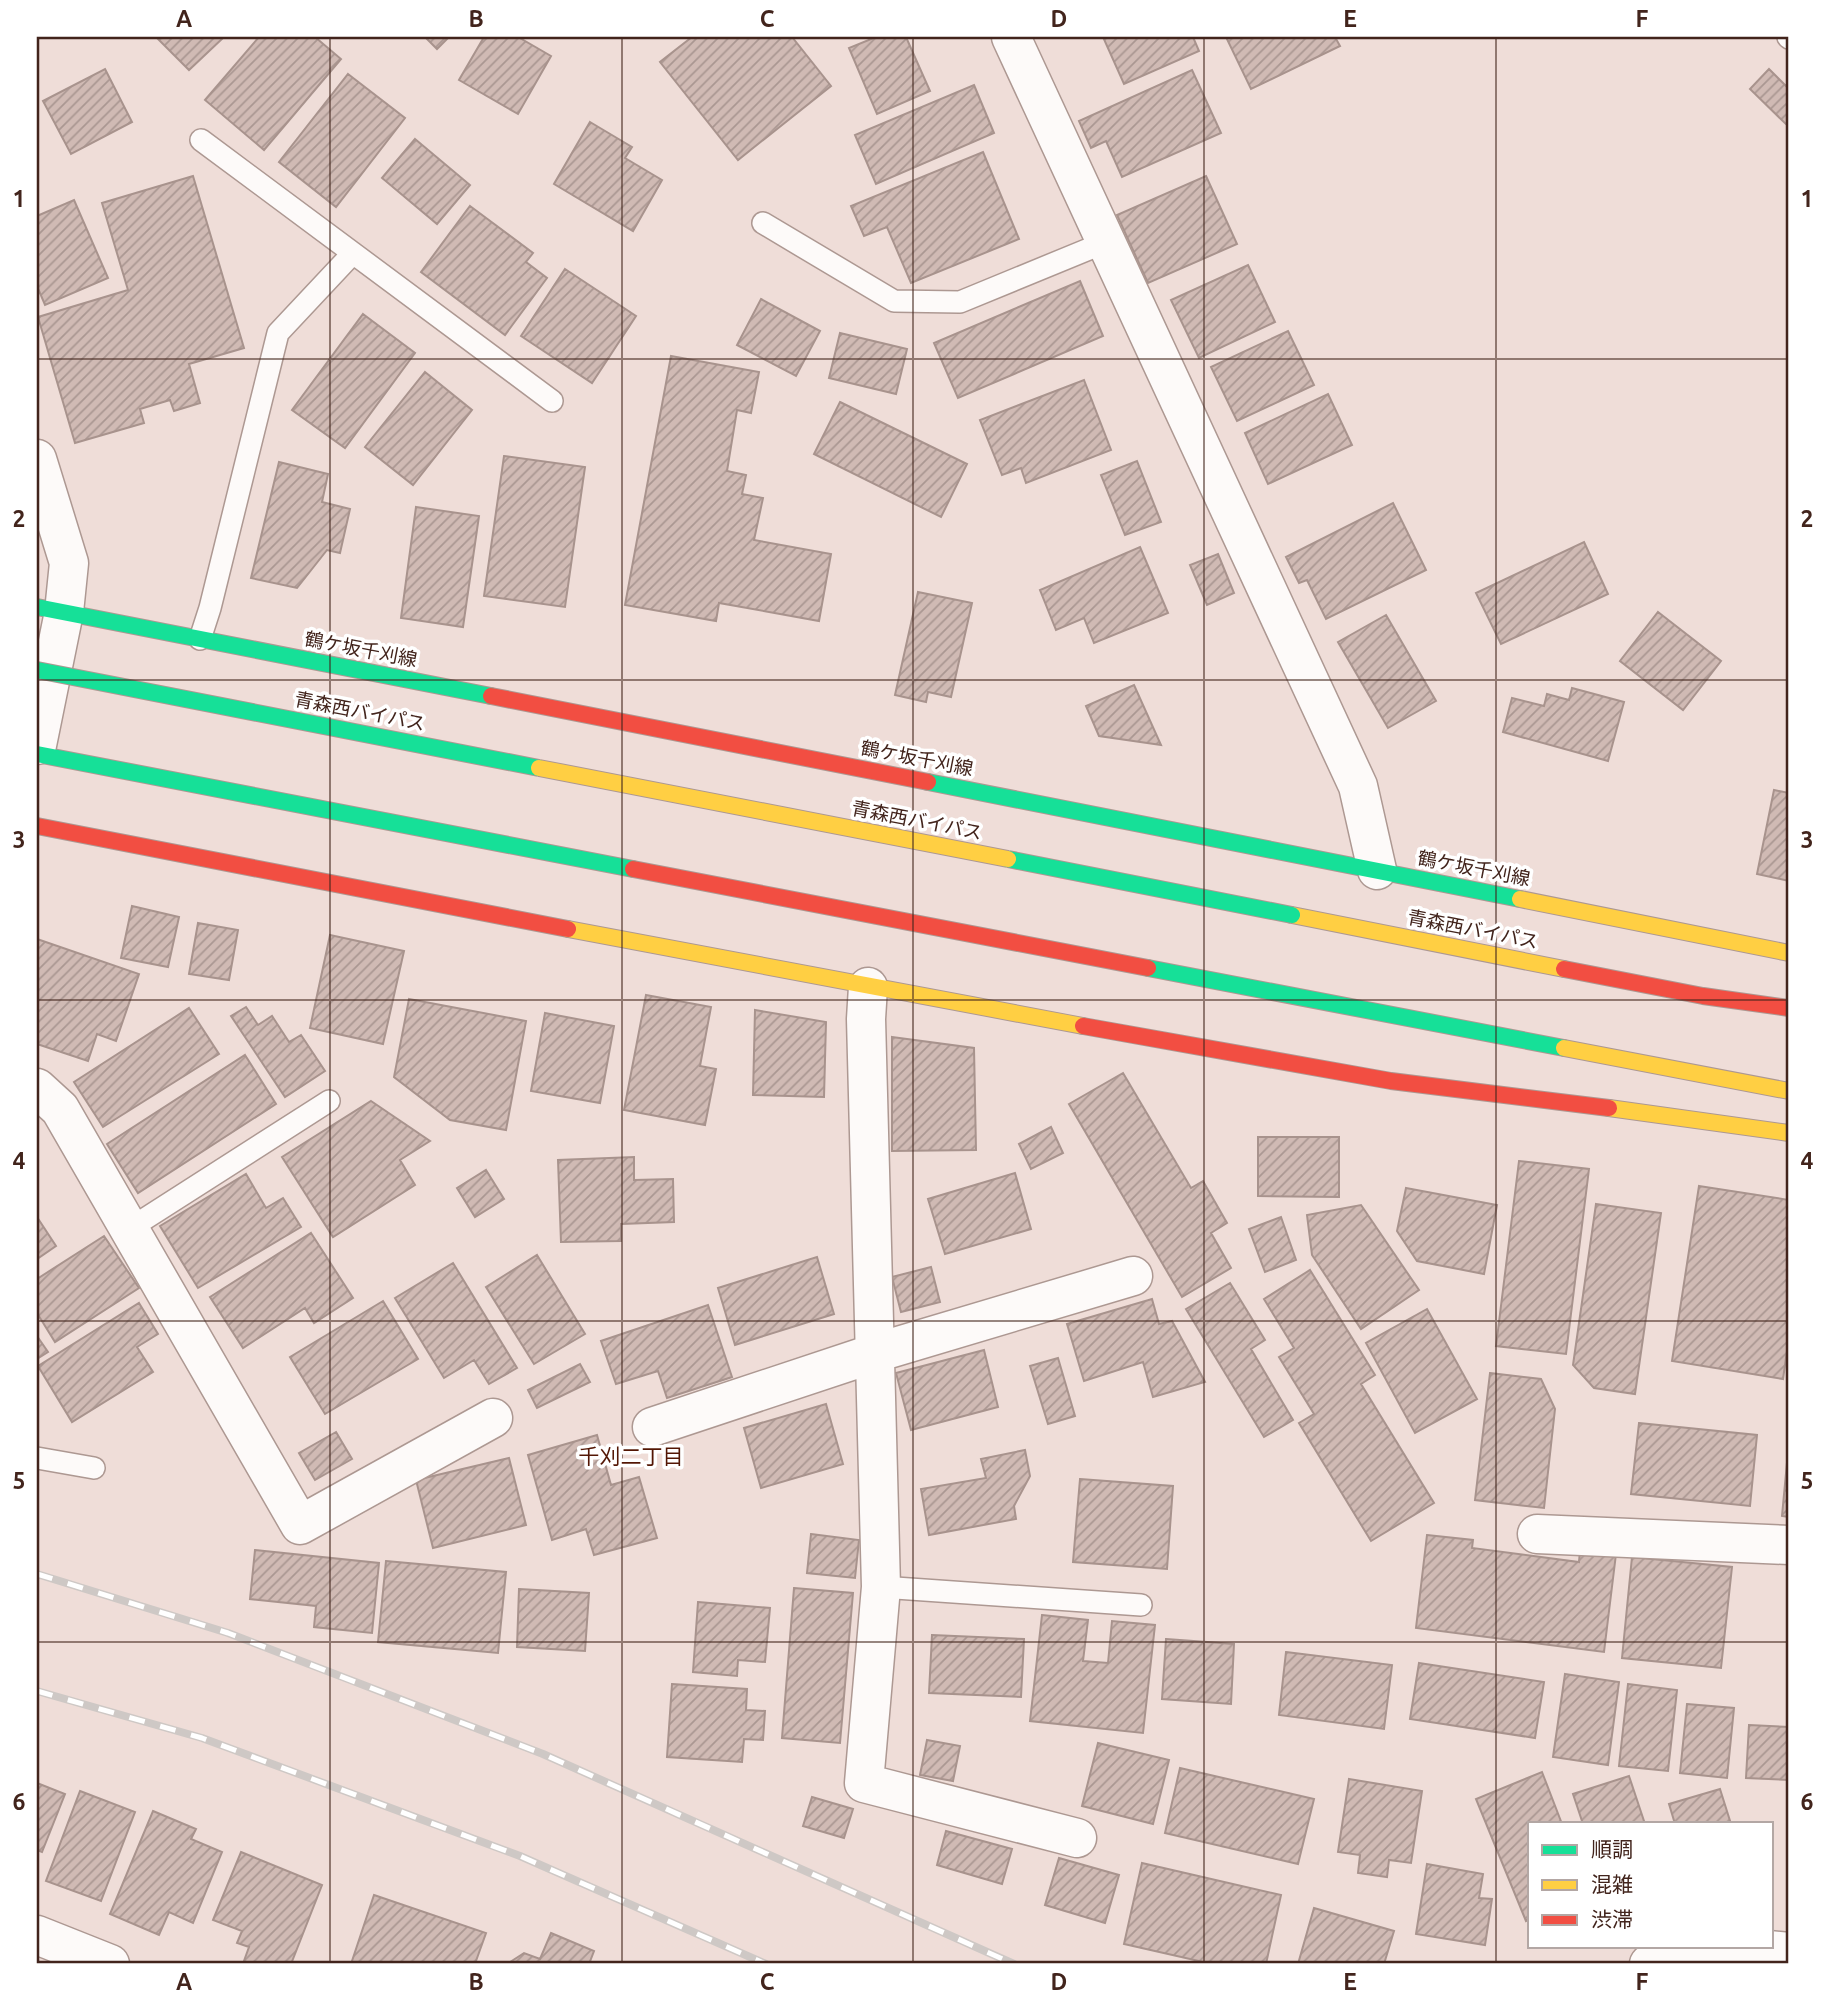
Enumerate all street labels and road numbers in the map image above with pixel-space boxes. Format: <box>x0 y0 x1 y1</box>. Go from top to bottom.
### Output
street label: 鶴ケ坂千刈線 <box>303 627 419 671</box>
street label: 青森西バイパス <box>293 688 427 734</box>
street label: 鶴ケ坂千刈線 <box>859 736 975 780</box>
street label: 青森西バイパス <box>850 797 984 843</box>
street label: 鶴ケ坂千刈線 <box>1416 846 1532 890</box>
street label: 青森西バイパス <box>1406 906 1540 952</box>

